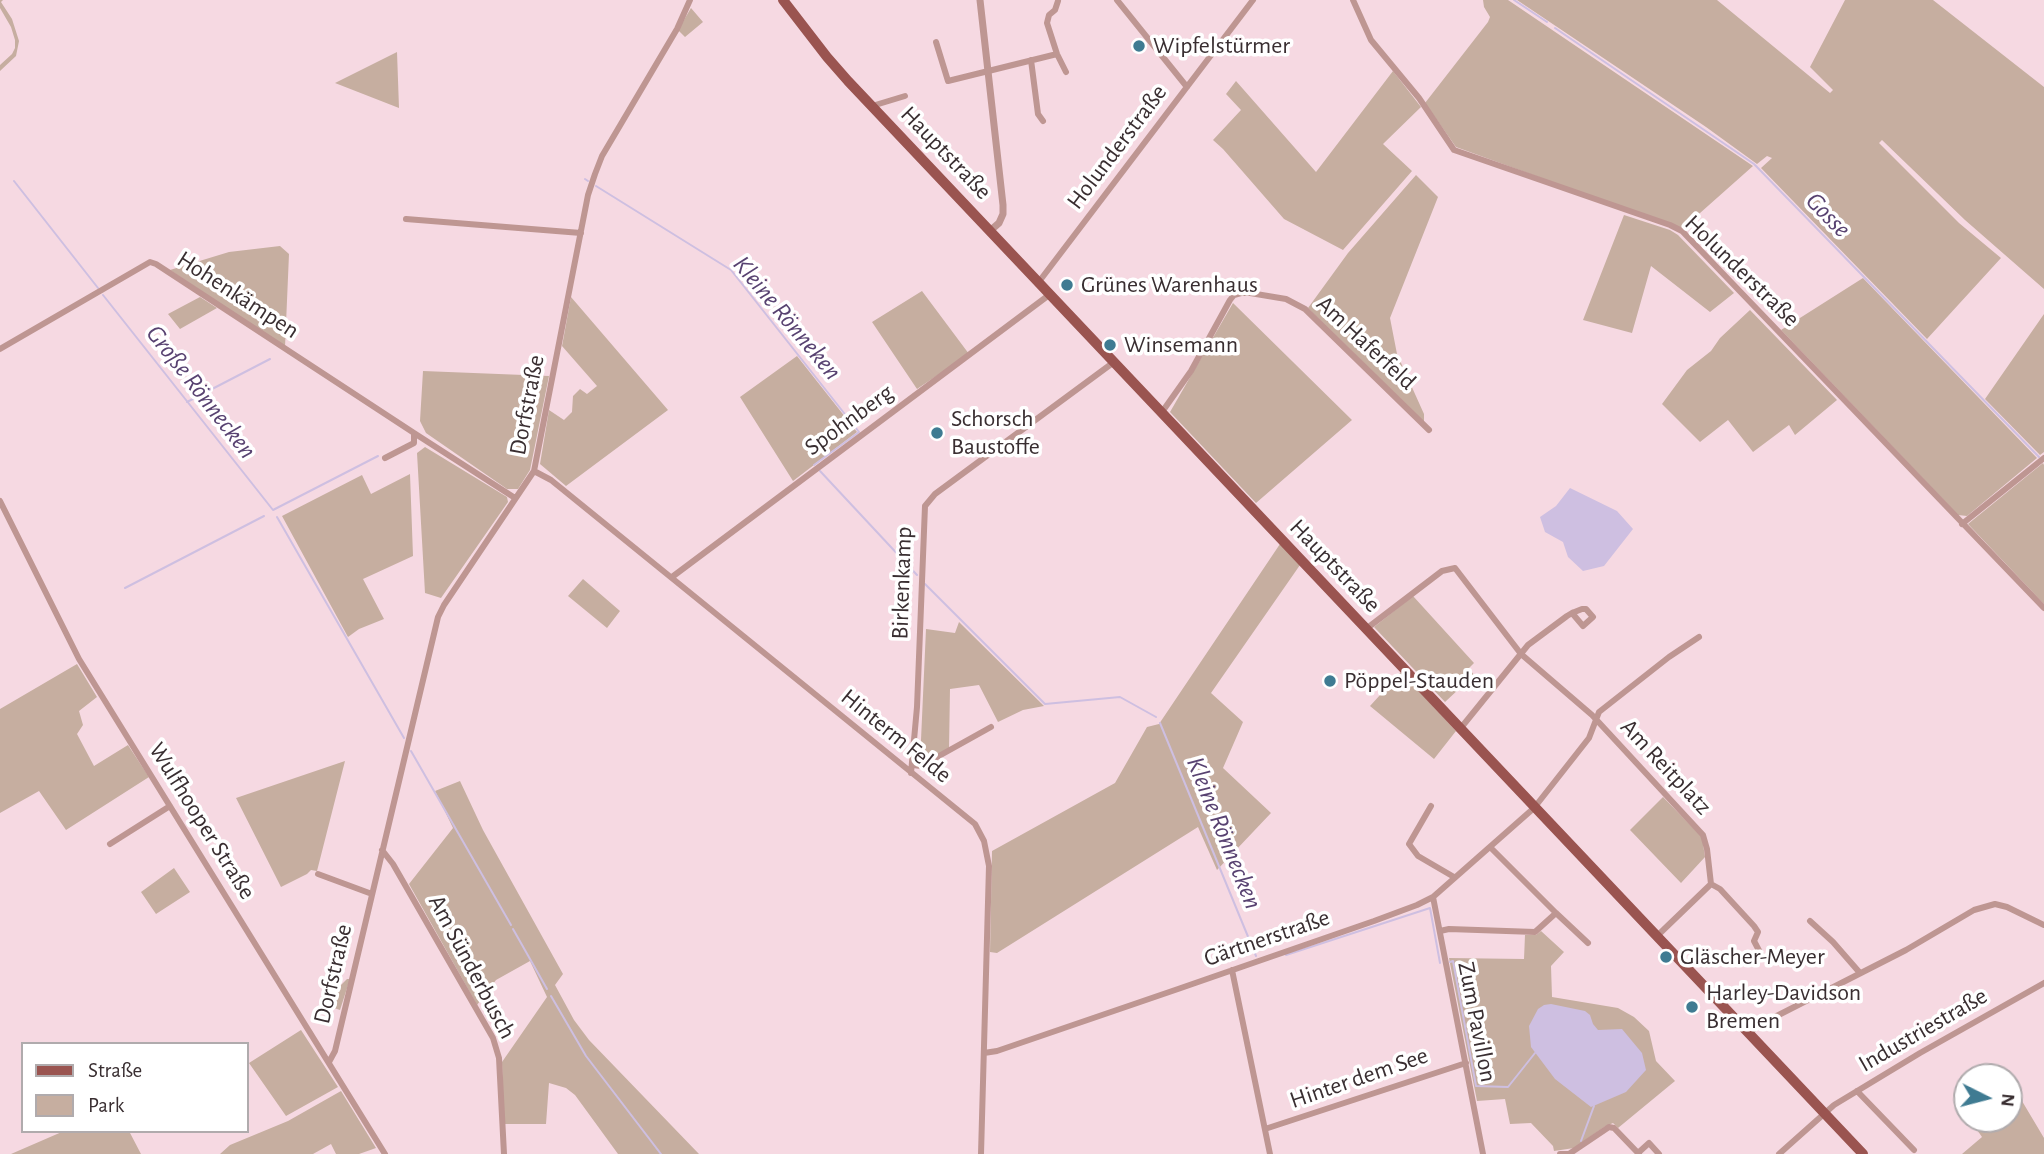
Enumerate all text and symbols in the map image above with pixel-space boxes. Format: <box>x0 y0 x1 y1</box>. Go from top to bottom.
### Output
place label: Wipfelstürmer <box>1153 32 1290 60</box>
marker: Wipfelstürmer <box>1131 38 1147 54</box>
street label: Holunderstraße <box>1061 79 1173 215</box>
street label: Hauptstraße <box>894 100 998 206</box>
water label: Gosse <box>1799 186 1857 244</box>
street label: Holunderstraße <box>1678 209 1806 333</box>
street label: Hohenkämpen <box>172 245 304 345</box>
water label: Kleine Rönneken <box>726 250 848 386</box>
place label: Grünes Warenhaus <box>1081 271 1258 299</box>
marker: Grünes Warenhaus <box>1059 277 1075 293</box>
street label: Am Haferfeld <box>1310 290 1422 396</box>
water label: Große Rönnecken <box>139 319 263 465</box>
place label: Winsemann <box>1124 331 1238 359</box>
marker: Winsemann <box>1102 337 1118 353</box>
street label: Dorfstraße <box>503 352 551 458</box>
street label: Spohnberg <box>799 378 899 462</box>
place label: Schorsch Baustoffe <box>951 405 1040 461</box>
marker: Schorsch Baustoffe <box>929 425 945 441</box>
street label: Hauptstraße <box>1283 513 1387 619</box>
street label: Birkenkamp <box>886 526 918 640</box>
place label: Pöppel-Stauden <box>1344 667 1494 695</box>
marker: Pöppel-Stauden <box>1322 673 1338 689</box>
street label: Hinterm Felde <box>835 683 957 789</box>
street label: Am Reitplatz <box>1614 713 1718 821</box>
street label: Wulfhooper Straße <box>142 737 262 905</box>
water label: Kleine Rönnecken <box>1179 752 1269 914</box>
street label: Am Sünderbusch <box>422 890 522 1044</box>
street label: Gärtnerstraße <box>1200 903 1334 973</box>
street label: Dorfstraße <box>308 921 358 1027</box>
place label: Gläscher-Meyer <box>1680 943 1825 971</box>
marker: Gläscher-Meyer <box>1658 949 1674 965</box>
street label: Zum Pavillon <box>1451 959 1503 1085</box>
place label: Harley-Davidson Bremen <box>1706 979 1861 1035</box>
street label: Industriestraße <box>1853 982 1993 1078</box>
marker: Harley-Davidson Bremen <box>1684 999 1700 1015</box>
street label: Hinter dem See <box>1286 1041 1432 1115</box>
legend <box>21 1042 248 1133</box>
text: Straße <box>88 1060 142 1081</box>
north arrow <box>1953 1063 2023 1133</box>
text: N <box>1997 1092 2018 1108</box>
text: Park <box>88 1095 124 1116</box>

